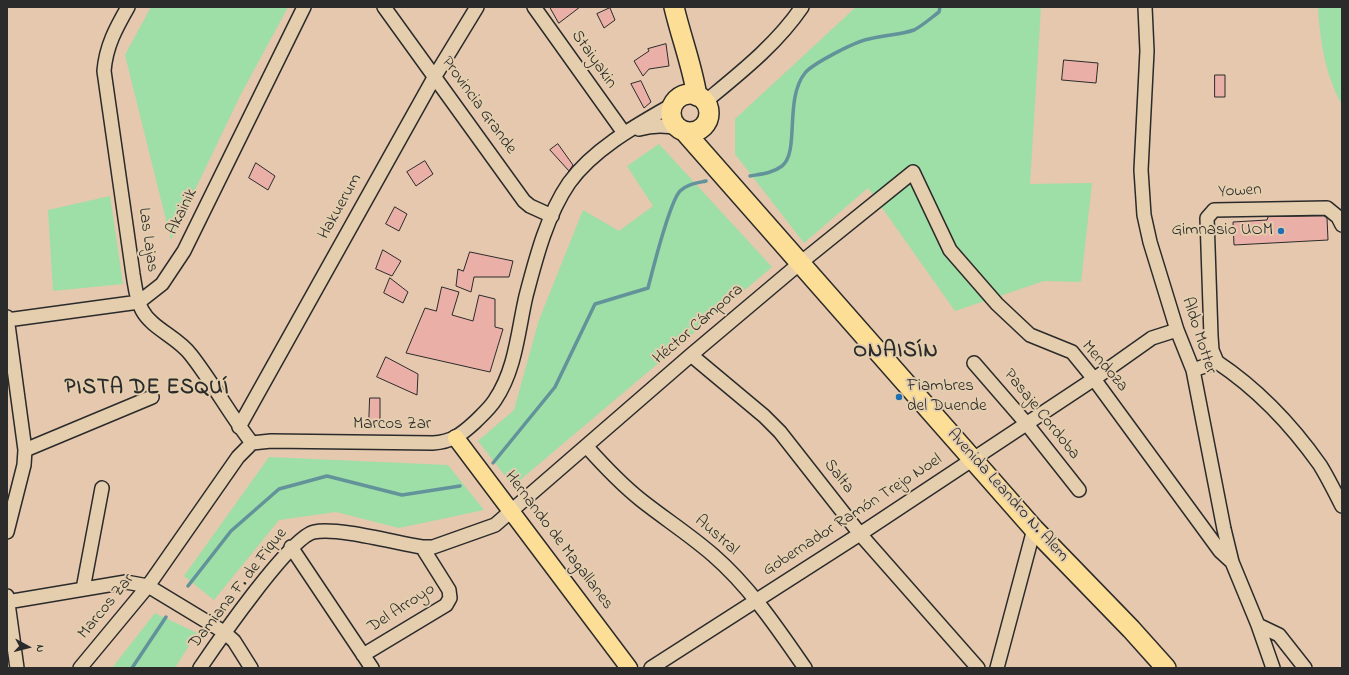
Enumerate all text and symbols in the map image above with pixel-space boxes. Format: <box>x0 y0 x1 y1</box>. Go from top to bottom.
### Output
street label: Staiyakin <box>566 27 620 93</box>
street label: Provincia Grande <box>436 53 520 159</box>
street label: Hakuerum <box>315 171 367 243</box>
street label: Yowen <box>1218 181 1262 203</box>
street label: Akainik <box>163 185 203 239</box>
street label: Las Lajas <box>132 206 162 274</box>
place label: Gimnasio UOM <box>1171 221 1273 241</box>
marker: Gimnasio UOM <box>1276 226 1286 236</box>
street label: Héctor Cámpora <box>650 280 748 370</box>
street label: Aldo Motter <box>1176 295 1220 377</box>
street label: Mendoza <box>1076 337 1132 397</box>
district label: ONAISÍN <box>853 340 939 366</box>
street label: Pasaje Cordoba <box>998 366 1084 464</box>
district label: PISTA DE ESQUÍ <box>65 377 229 403</box>
place label: Fiambres del Duende <box>907 377 987 417</box>
marker: Fiambres del Duende <box>894 392 904 402</box>
street label: Marcos Zar <box>353 415 431 435</box>
street label: Avenida Leandro N. Alem <box>942 425 1072 567</box>
street label: Gobernador Ramón Trejo Noel <box>760 450 946 582</box>
street label: Salta <box>818 456 858 498</box>
street label: Hernando de Magallanes <box>499 468 617 614</box>
street label: Austral <box>690 511 742 561</box>
street label: Damiana F. de Fique <box>186 525 292 653</box>
street label: Marcos Zar <box>74 570 140 644</box>
street label: Del Arroyo <box>365 580 439 638</box>
north arrow <box>8 627 48 667</box>
text: N <box>32 644 48 653</box>

